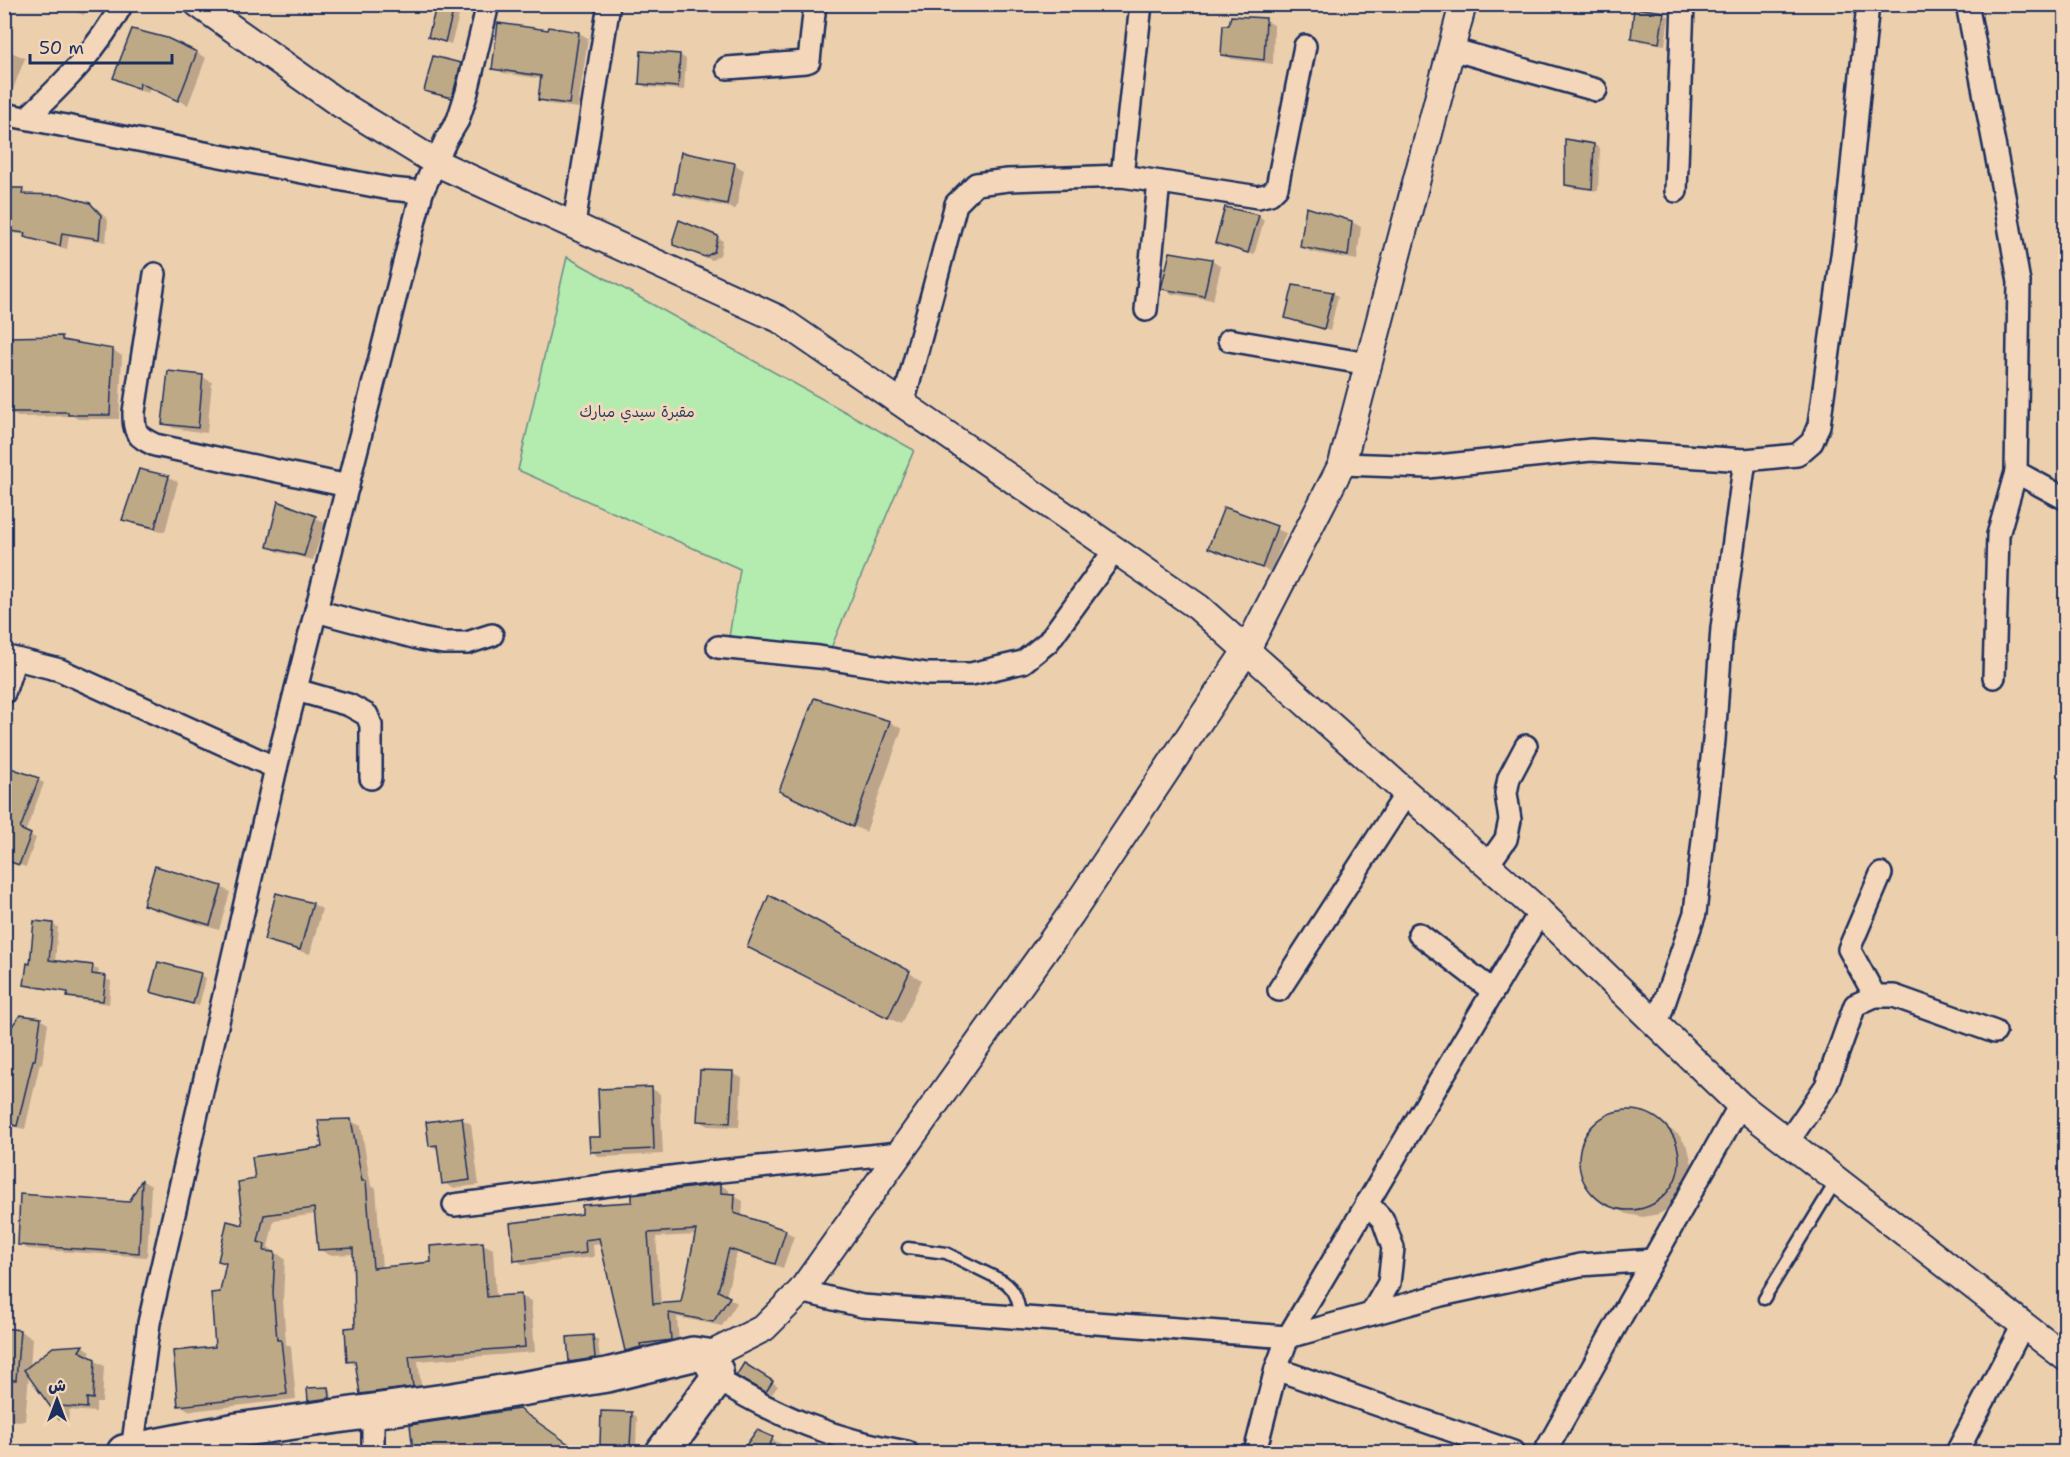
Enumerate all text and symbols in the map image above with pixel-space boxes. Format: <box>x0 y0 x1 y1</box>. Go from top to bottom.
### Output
scale bar <box>30 27 172 65</box>
text: 50 m <box>39 36 84 60</box>
park label: مقبرة سيدي مبارك <box>579 402 695 423</box>
north arrow <box>27 1370 87 1430</box>
text: ش <box>48 1375 66 1396</box>

